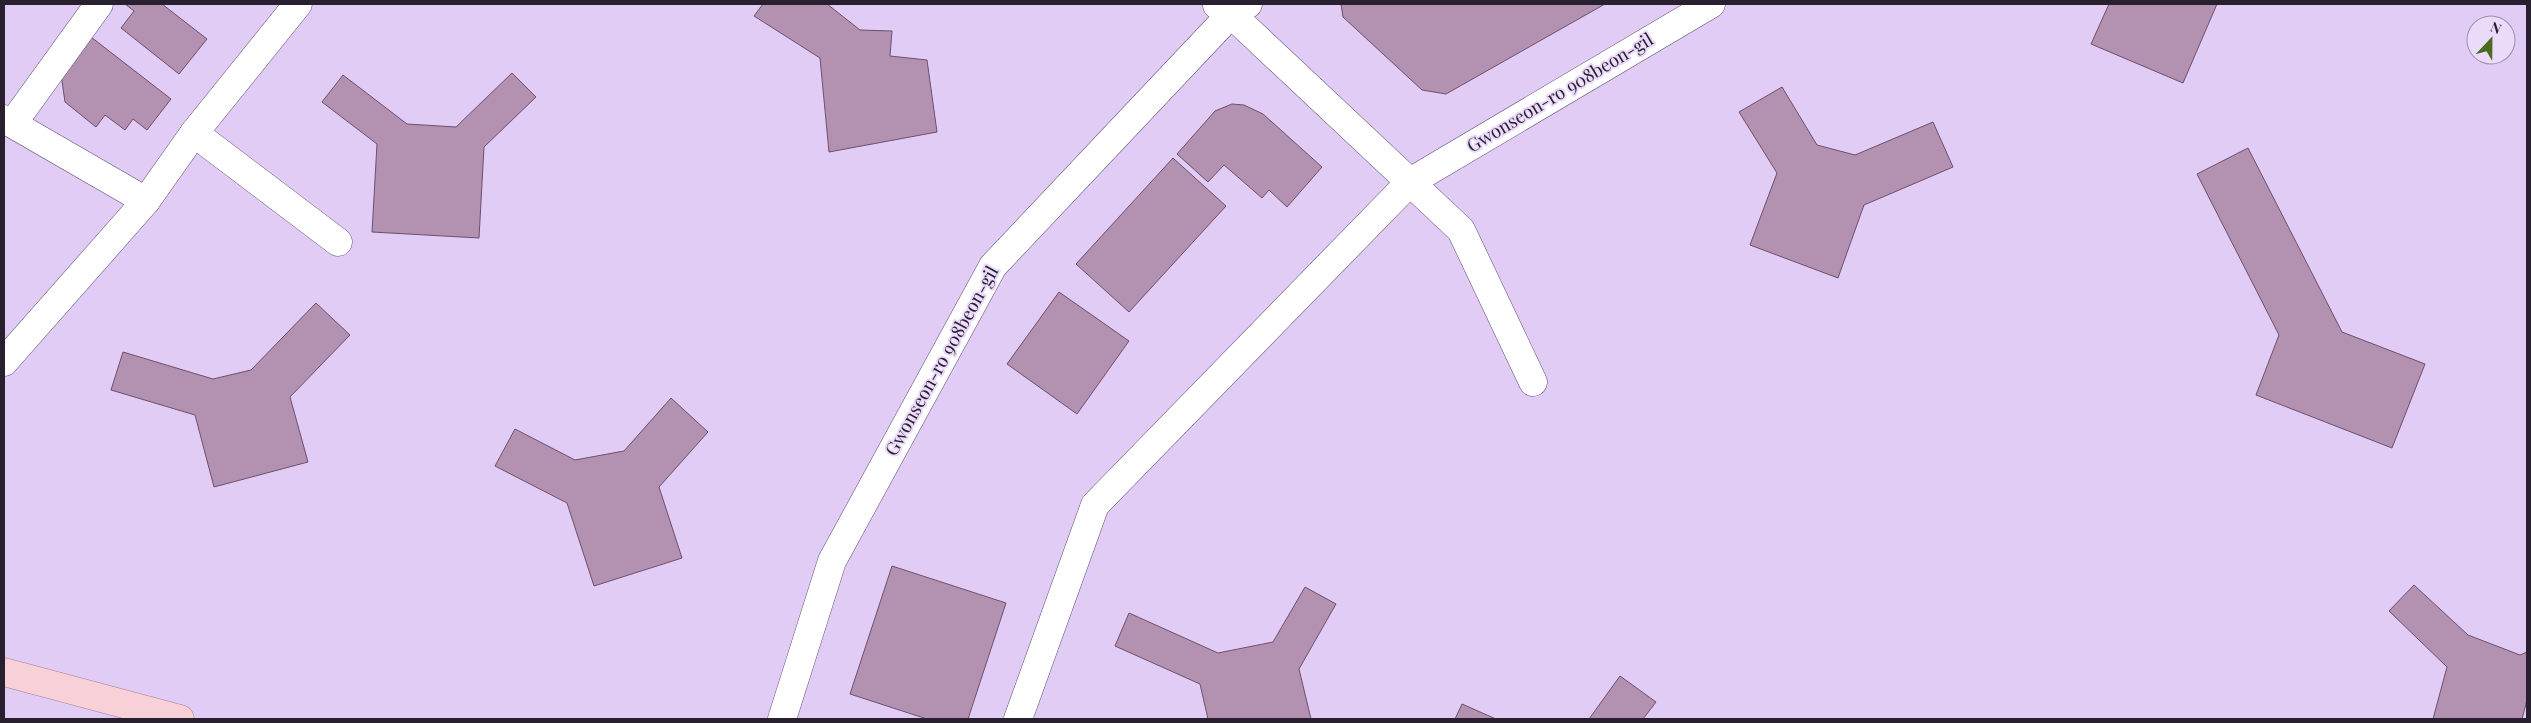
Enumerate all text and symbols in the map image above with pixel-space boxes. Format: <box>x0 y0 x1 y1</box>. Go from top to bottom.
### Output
north arrow <box>2466 15 2516 65</box>
text: N <box>2488 17 2504 38</box>
street label: Gwonseon-ro 908beon-gil <box>1462 27 1657 157</box>
street label: Gwonseon-ro 908beon-gil <box>879 261 1003 460</box>

